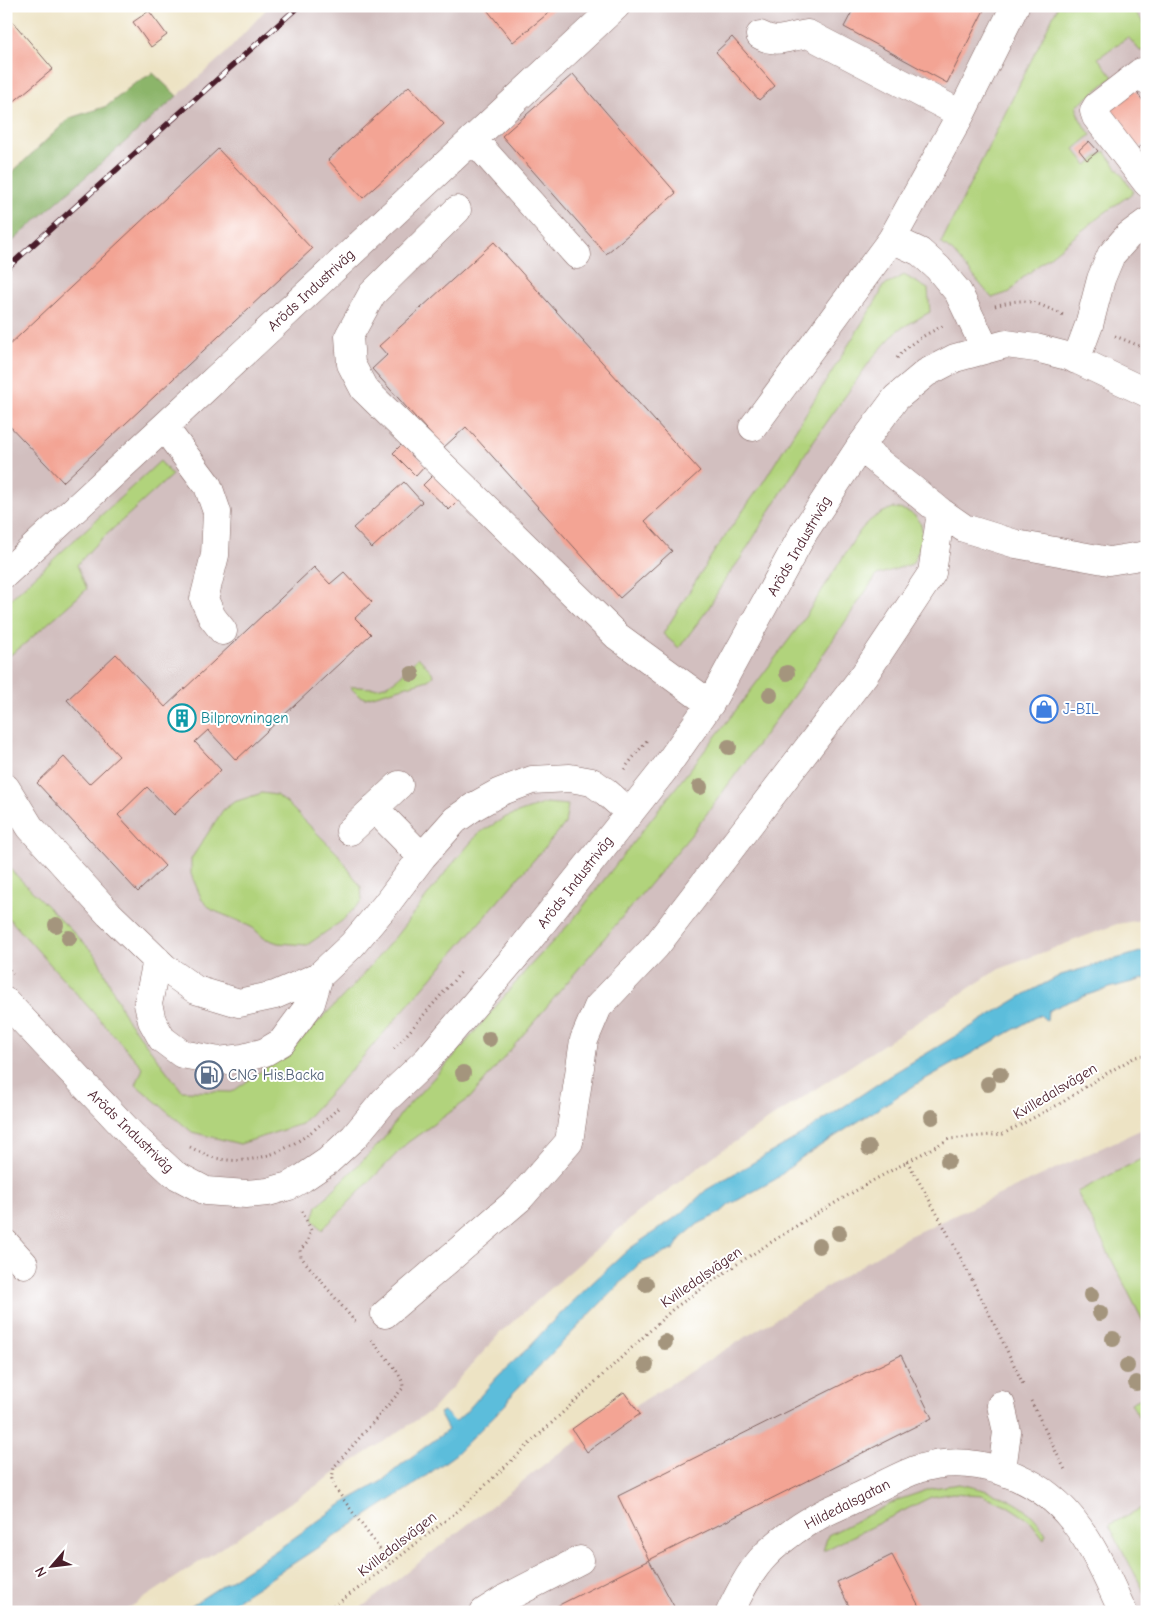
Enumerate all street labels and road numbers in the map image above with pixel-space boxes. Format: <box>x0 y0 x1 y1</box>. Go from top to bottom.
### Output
street label: Aröds Industriväg <box>264 245 358 335</box>
street label: Aröds Industriväg <box>763 493 835 599</box>
street label: Aröds Industriväg <box>533 832 617 932</box>
street label: Kvilledalsvägen <box>1010 1059 1100 1123</box>
street label: Aröds Industriväg <box>84 1085 178 1177</box>
street label: Kvilledalsvägen <box>657 1242 745 1312</box>
street label: Hildedalsgatan <box>801 1475 893 1533</box>
street label: Kvilledalsvägen <box>354 1508 440 1580</box>

